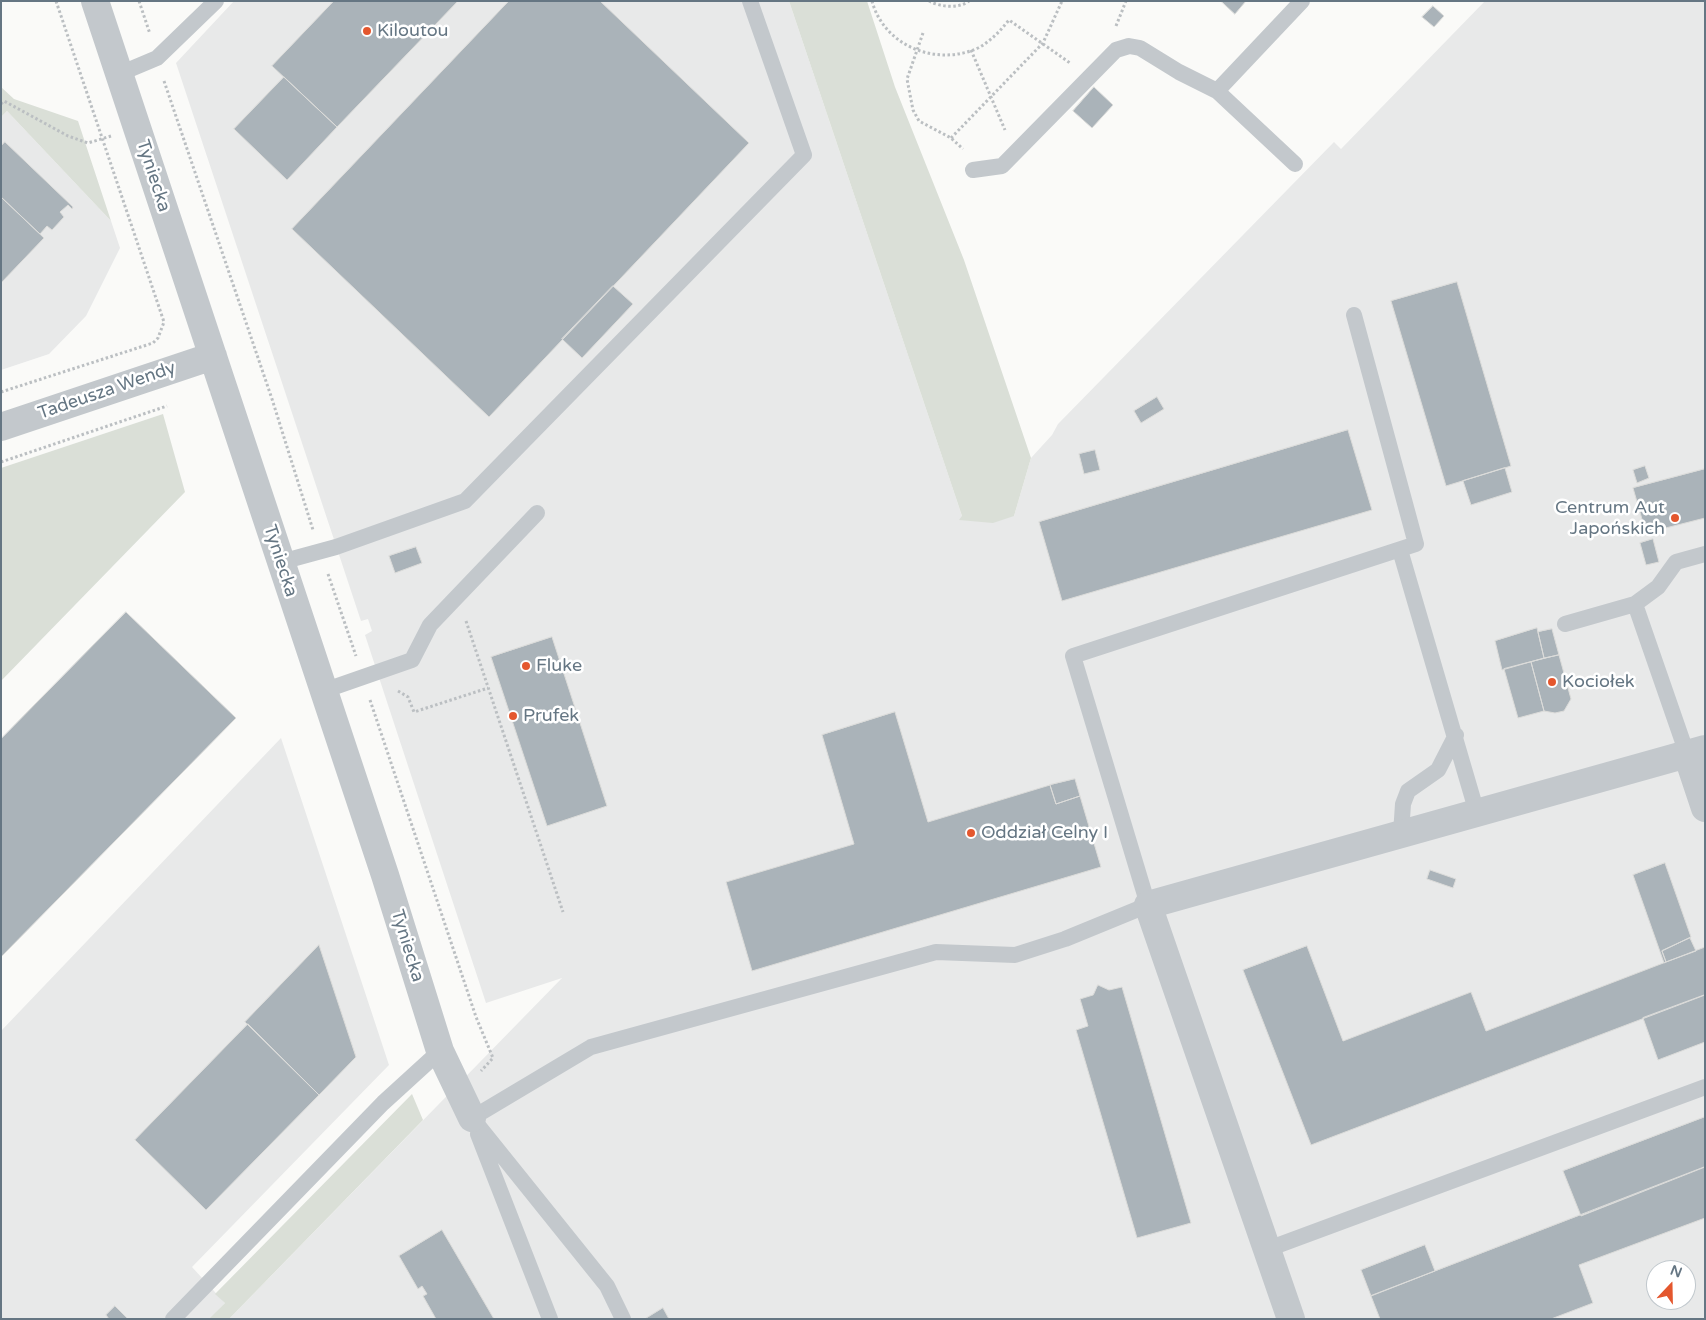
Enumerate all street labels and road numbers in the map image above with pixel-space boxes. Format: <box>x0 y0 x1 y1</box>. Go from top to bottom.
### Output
street label: Tyniecka <box>131 137 175 215</box>
street label: Tadeusza Wendy <box>35 357 179 425</box>
street label: Tyniecka <box>258 522 302 600</box>
street label: Tyniecka <box>386 907 428 985</box>

